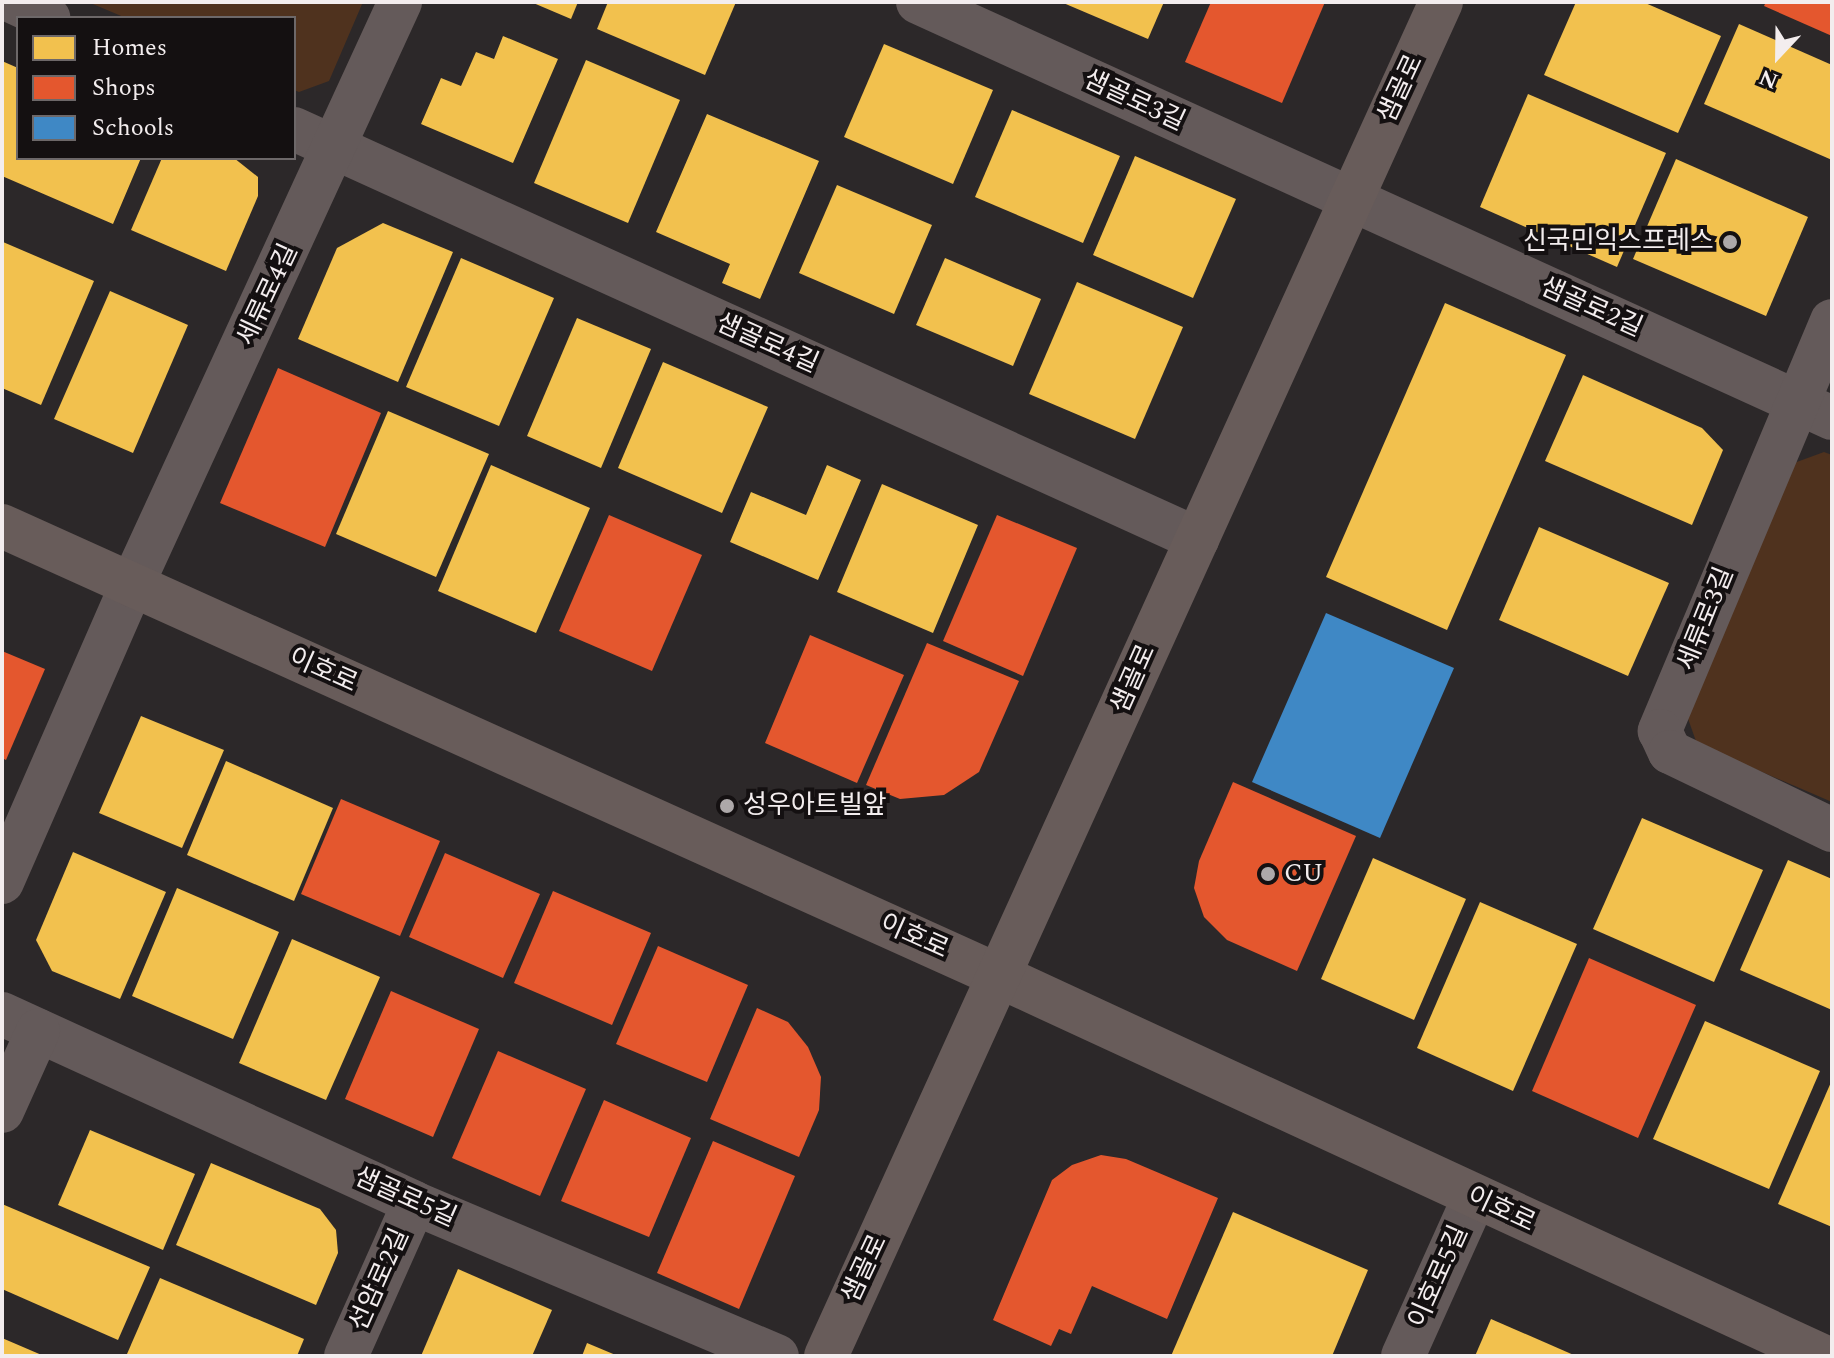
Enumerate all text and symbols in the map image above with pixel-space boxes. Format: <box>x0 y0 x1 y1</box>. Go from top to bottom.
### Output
legend <box>16 16 296 160</box>
north arrow <box>1738 16 1818 96</box>
text: Homes <box>92 30 167 66</box>
street label: 샘골로 <box>1372 50 1430 128</box>
text: N <box>1754 60 1783 97</box>
street label: 샘골로3길 <box>1078 64 1190 138</box>
text: Shops <box>92 70 156 106</box>
text: Schools <box>92 110 174 146</box>
place label: 신국민익스프레스 <box>1523 226 1714 258</box>
marker: 신국민익스프레스 <box>1721 233 1739 251</box>
street label: 세류로4길 <box>231 239 305 351</box>
street label: 샘골로2길 <box>1535 272 1647 344</box>
street label: 샘골로4길 <box>711 308 823 380</box>
street label: 세류로3길 <box>1671 563 1741 675</box>
street label: 샘골로 <box>1105 640 1163 718</box>
street label: 이호로 <box>284 642 362 700</box>
place label: 성우아트빌앞 <box>743 790 887 822</box>
marker: 성우아트빌앞 <box>718 797 736 815</box>
place label: CU <box>1284 858 1323 890</box>
marker: CU <box>1259 865 1277 883</box>
street label: 이호로 <box>875 908 953 966</box>
street label: 샘골로5길 <box>349 1162 461 1234</box>
street label: 이호로 <box>1462 1181 1540 1239</box>
street label: 이호로5길 <box>1403 1221 1475 1333</box>
street label: 선암로2길 <box>344 1224 416 1336</box>
street label: 샘골로 <box>836 1230 894 1308</box>

